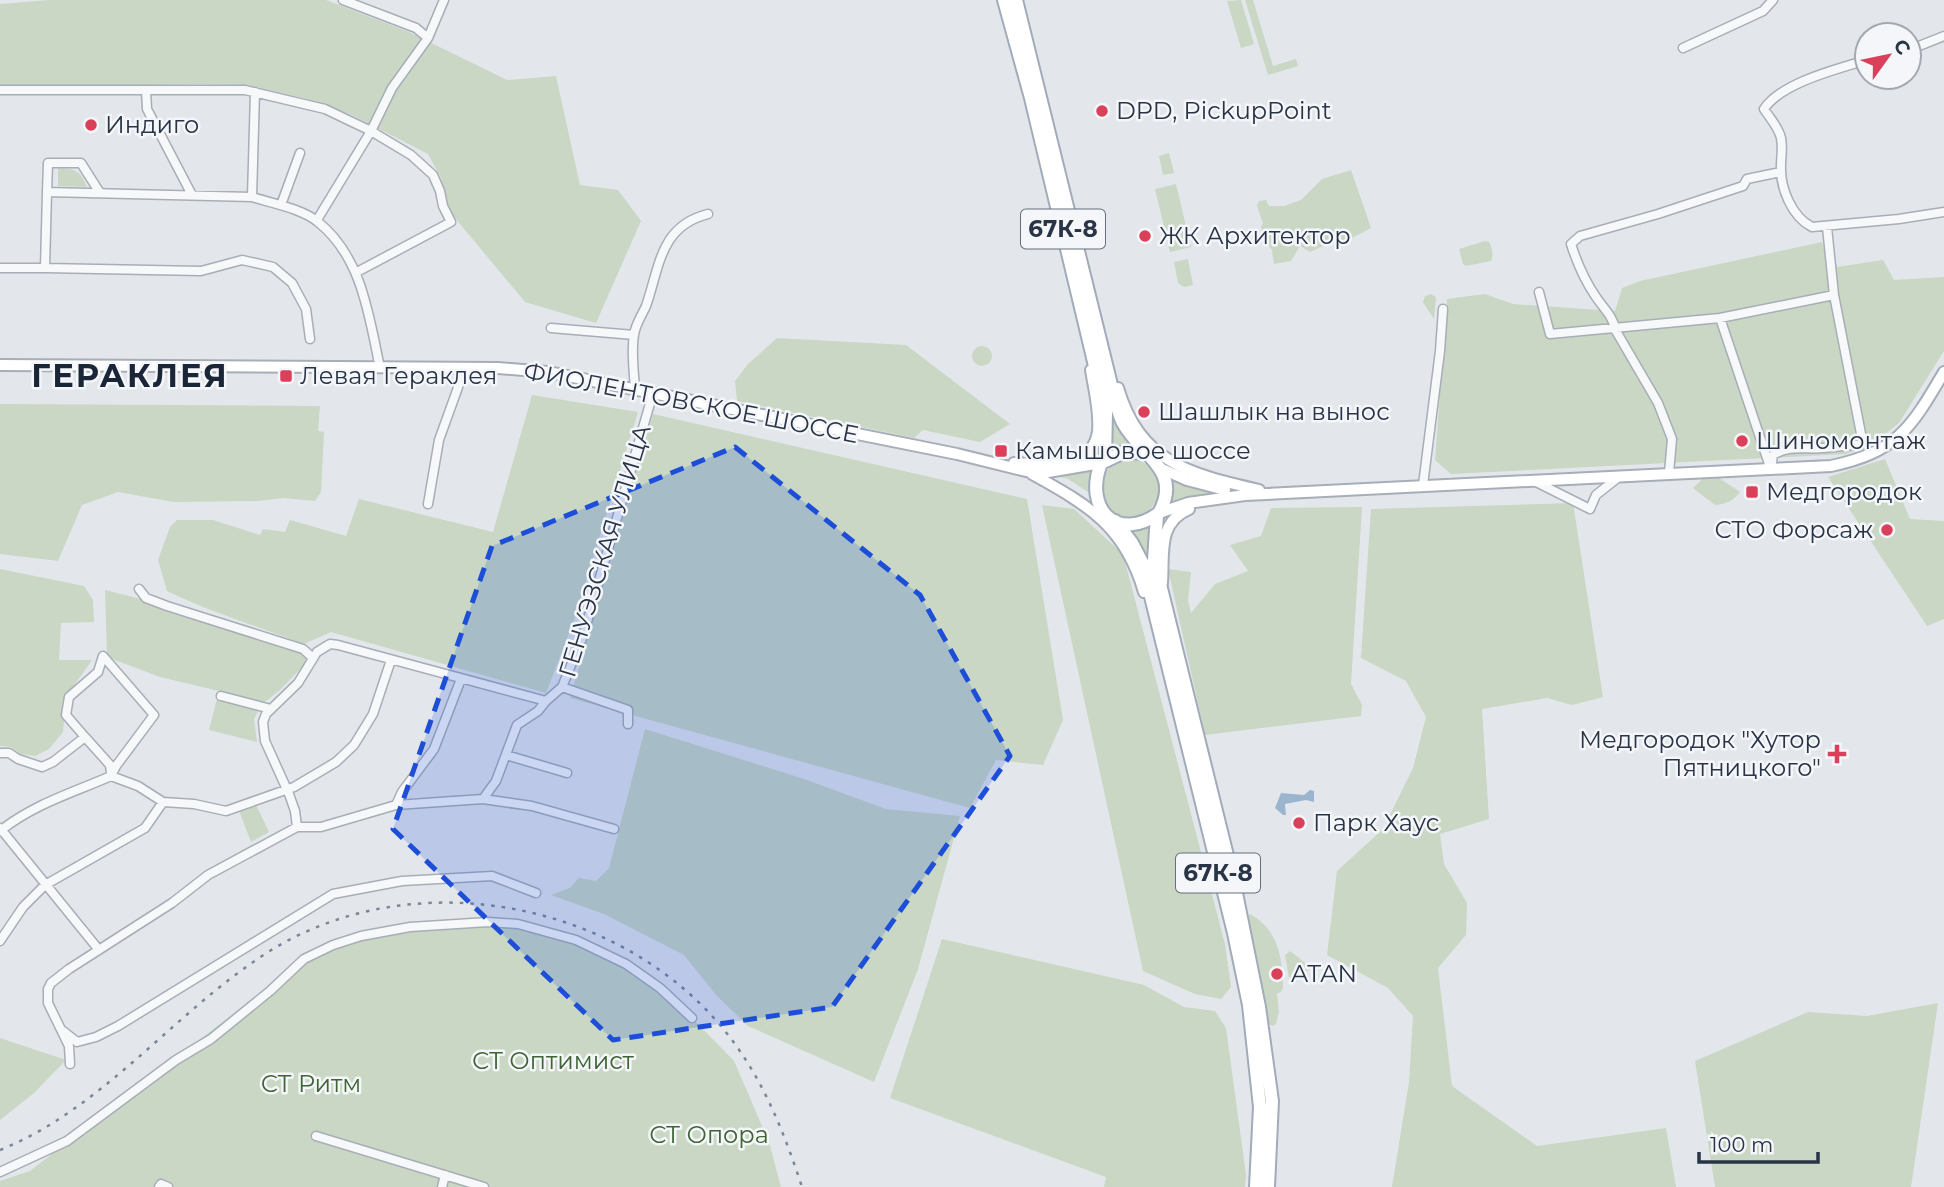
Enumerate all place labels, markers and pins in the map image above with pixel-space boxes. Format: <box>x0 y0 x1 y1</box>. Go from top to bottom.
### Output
place label: DPD, PickupPoint <box>1116 96 1332 125</box>
marker: DPD, PickupPoint <box>1094 103 1110 119</box>
place label: Индиго <box>105 110 199 139</box>
marker: Индиго <box>83 117 99 133</box>
place label: ЖК Архитектор <box>1159 221 1351 250</box>
marker: ЖК Архитектор <box>1137 228 1153 244</box>
place label: Левая Гераклея <box>300 361 497 390</box>
marker: Левая Гераклея <box>278 368 294 384</box>
place label: Шашлык на вынос <box>1158 397 1390 426</box>
marker: Шашлык на вынос <box>1136 404 1152 420</box>
place label: Шиномонтаж <box>1756 426 1926 455</box>
marker: Шиномонтаж <box>1734 433 1750 449</box>
place label: Камышовое шоссе <box>1015 436 1251 465</box>
marker: Камышовое шоссе <box>993 443 1009 459</box>
place label: Медгородок <box>1766 477 1922 506</box>
marker: Медгородок <box>1744 484 1760 500</box>
place label: СТО Форсаж <box>1715 515 1873 544</box>
marker: СТО Форсаж <box>1879 522 1895 538</box>
place label: Медгородок "Хутор Пятницкого" <box>1579 725 1821 782</box>
marker: Медгородок "Хутор Пятницкого" <box>1827 744 1847 764</box>
place label: Парк Хаус <box>1313 808 1439 837</box>
marker: Парк Хаус <box>1291 815 1307 831</box>
place label: ATAN <box>1291 959 1357 988</box>
marker: ATAN <box>1269 966 1285 982</box>

